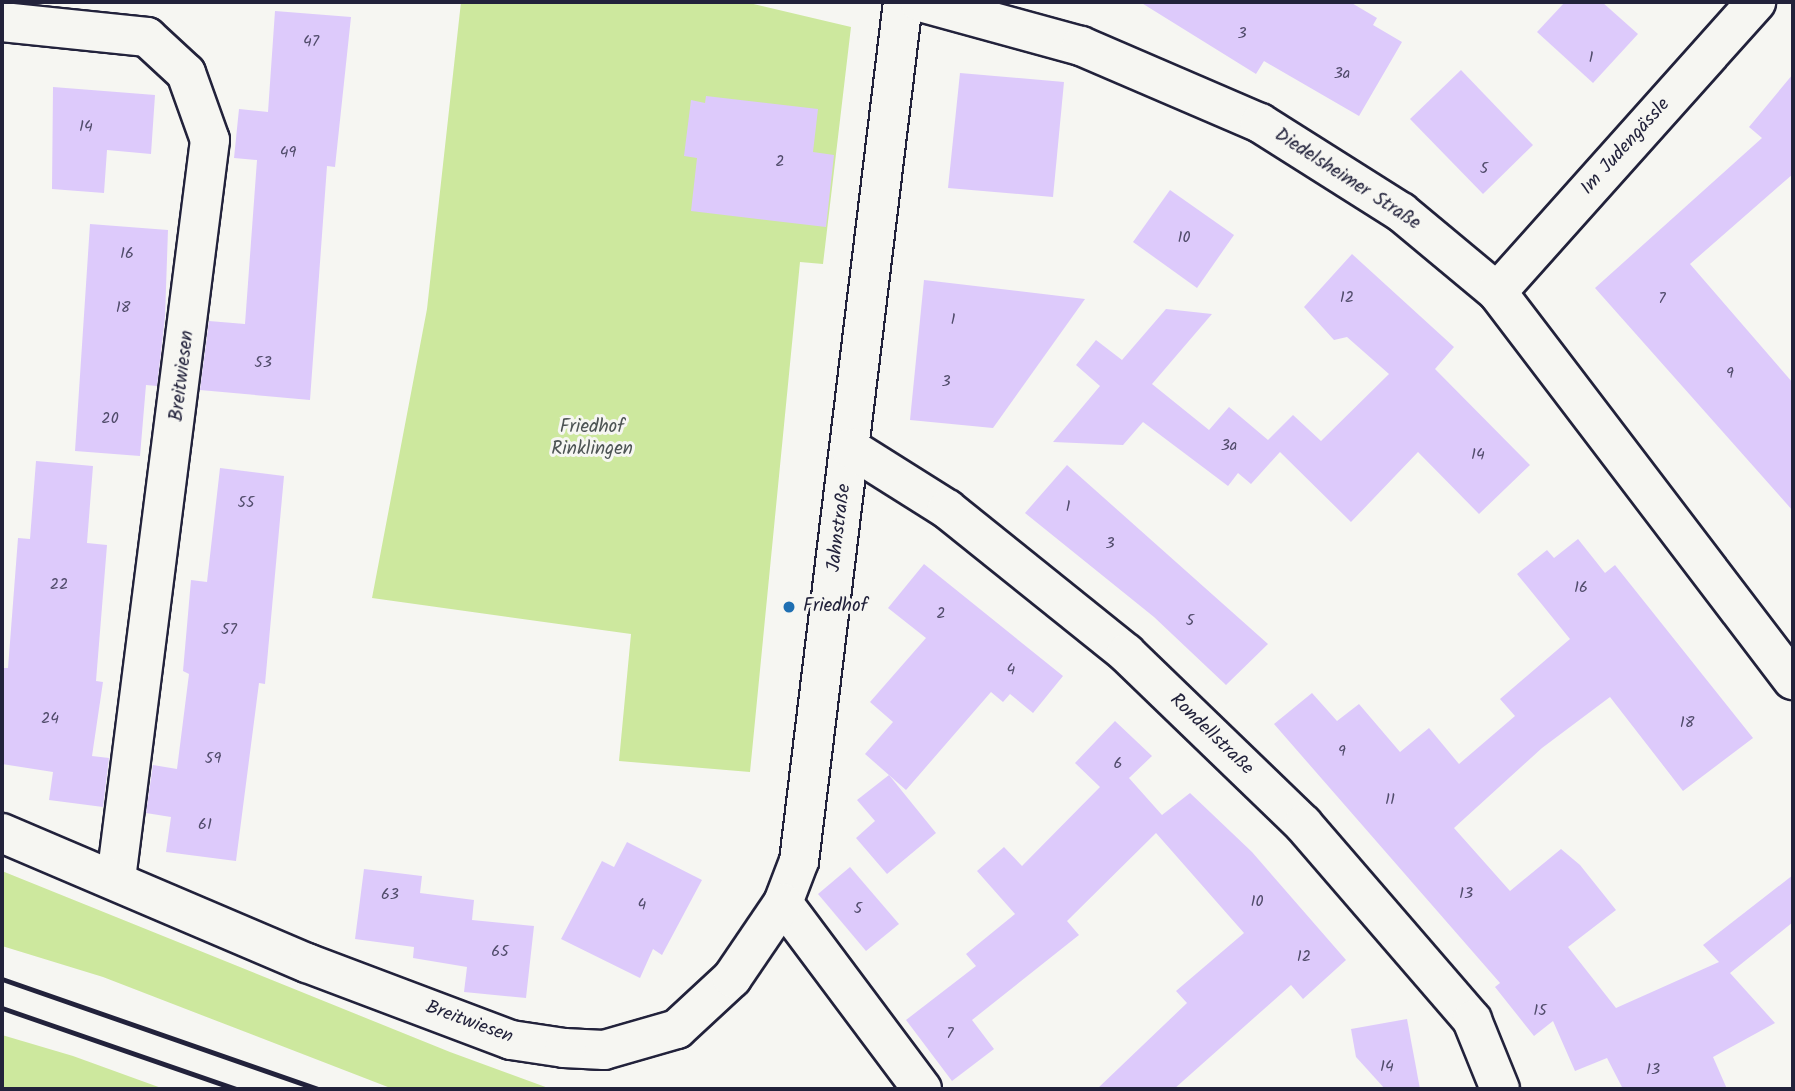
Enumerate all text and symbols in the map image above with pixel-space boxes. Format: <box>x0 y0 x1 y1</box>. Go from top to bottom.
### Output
house number: 3 <box>1237 24 1247 44</box>
house number: 47 <box>303 32 319 52</box>
house number: 1 <box>1588 48 1594 68</box>
house number: 3a <box>1334 64 1350 84</box>
street label: Im Judengässle <box>1577 94 1675 200</box>
house number: 14 <box>79 117 93 137</box>
street label: Diedelsheimer Straße <box>1270 124 1424 236</box>
house number: 49 <box>280 143 296 163</box>
house number: 2 <box>775 152 785 172</box>
house number: 5 <box>1480 159 1488 179</box>
house number: 10 <box>1177 228 1191 248</box>
house number: 16 <box>120 244 134 264</box>
house number: 12 <box>1340 288 1354 308</box>
house number: 7 <box>1658 289 1666 309</box>
house number: 18 <box>116 298 130 318</box>
house number: 1 <box>950 310 956 330</box>
street label: Breitwiesen <box>166 329 200 423</box>
house number: 53 <box>254 353 272 373</box>
house number: 9 <box>1726 364 1734 384</box>
house number: 3 <box>941 372 951 392</box>
house number: 20 <box>101 409 119 429</box>
park label: Friedhof Rinklingen <box>551 417 633 461</box>
house number: 3a <box>1221 436 1237 456</box>
house number: 14 <box>1471 445 1485 465</box>
street label: Jahnstraße <box>823 483 857 573</box>
house number: 55 <box>237 493 255 513</box>
house number: 1 <box>1065 497 1071 517</box>
house number: 3 <box>1105 534 1115 554</box>
house number: 22 <box>50 575 68 595</box>
house number: 16 <box>1574 578 1588 598</box>
place label: Friedhof <box>803 596 868 618</box>
marker: Friedhof <box>781 599 797 615</box>
house number: 2 <box>936 604 946 624</box>
house number: 5 <box>1186 611 1194 631</box>
house number: 57 <box>221 620 237 640</box>
house number: 4 <box>1007 660 1015 680</box>
street label: Rondellstraße <box>1164 689 1258 781</box>
house number: 24 <box>41 709 59 729</box>
house number: 18 <box>1680 713 1694 733</box>
house number: 9 <box>1338 742 1346 762</box>
house number: 59 <box>205 749 221 769</box>
house number: 6 <box>1114 754 1122 774</box>
house number: 11 <box>1385 790 1395 810</box>
house number: 61 <box>198 815 212 835</box>
house number: 13 <box>1459 884 1473 904</box>
house number: 63 <box>381 885 399 905</box>
house number: 10 <box>1250 892 1264 912</box>
house number: 4 <box>638 895 646 915</box>
house number: 5 <box>854 899 862 919</box>
house number: 65 <box>491 942 509 962</box>
house number: 12 <box>1297 947 1311 967</box>
street label: Breitwiesen <box>422 997 516 1049</box>
house number: 15 <box>1533 1001 1547 1021</box>
house number: 7 <box>946 1024 954 1044</box>
house number: 14 <box>1380 1057 1394 1077</box>
house number: 13 <box>1646 1060 1660 1080</box>

